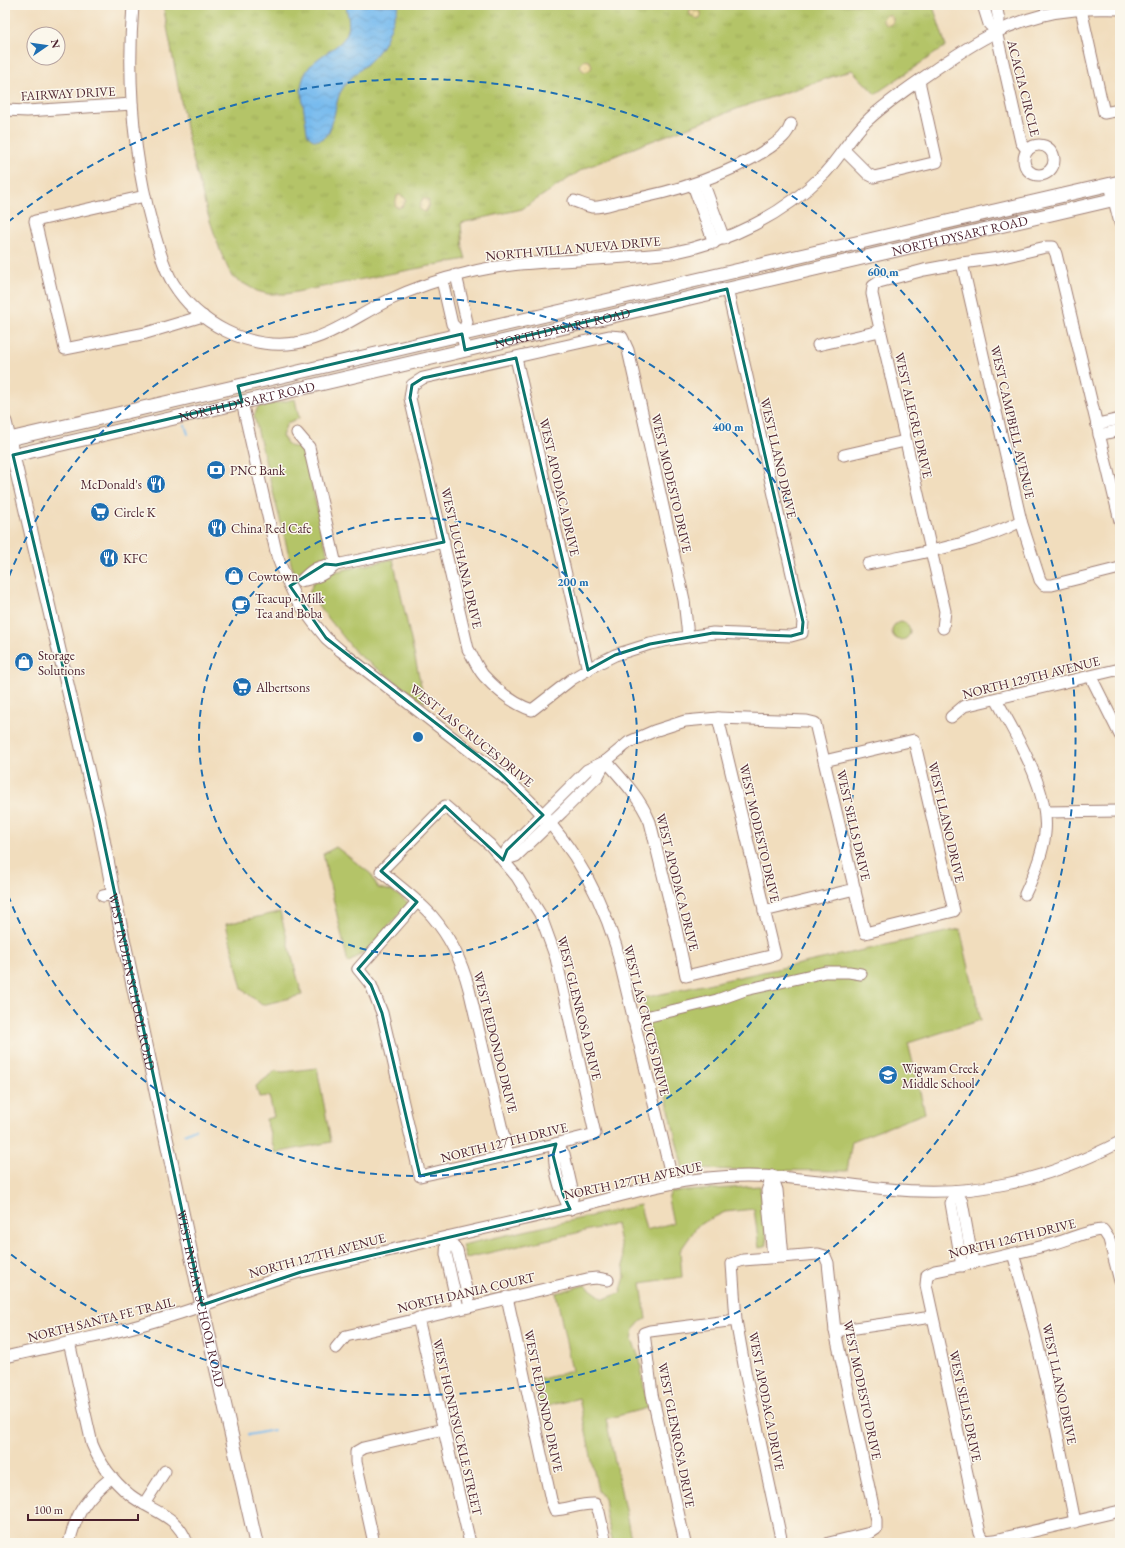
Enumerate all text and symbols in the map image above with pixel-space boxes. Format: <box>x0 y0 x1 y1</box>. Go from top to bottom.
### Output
north arrow <box>26 26 66 66</box>
street label: ACACIA CIRCLE <box>1003 37 1044 138</box>
text: N <box>48 38 64 50</box>
street label: FAIRWAY DRIVE <box>20 83 116 104</box>
street label: NORTH DYSART ROAD <box>890 212 1030 260</box>
street label: NORTH VILLA NUEVA DRIVE <box>485 232 661 265</box>
text: 600 m <box>867 264 899 280</box>
street label: NORTH DYSART ROAD <box>493 304 632 352</box>
street label: WEST CAMPBELL AVENUE <box>987 344 1038 500</box>
street label: WEST ALEGRE DRIVE <box>891 350 936 480</box>
street label: NORTH DYSART ROAD <box>177 377 317 426</box>
street label: WEST LLANO DRIVE <box>756 396 801 520</box>
street label: WEST MODESTO DRIVE <box>647 412 696 554</box>
street label: WEST APODACA DRIVE <box>535 416 584 558</box>
text: 400 m <box>712 419 744 435</box>
bank icon: PNC Bank <box>205 459 227 481</box>
place label: PNC Bank <box>230 462 286 479</box>
restaurant icon: McDonald's <box>145 473 167 495</box>
place label: McDonald's <box>80 476 142 493</box>
street label: WEST LUCHANA DRIVE <box>437 486 486 630</box>
supermarket icon: Circle K <box>89 501 111 523</box>
place label: Circle K <box>114 504 156 521</box>
restaurant icon: China Red Cafe <box>206 517 228 539</box>
place label: China Red Cafe <box>231 520 311 537</box>
restaurant icon: KFC <box>98 547 120 569</box>
place label: KFC <box>123 550 148 567</box>
shop icon: Cowtown <box>223 565 245 587</box>
place label: Cowtown <box>248 568 299 585</box>
text: 200 m <box>557 574 589 590</box>
place label: Teacup - Milk Tea and Boba <box>255 590 325 622</box>
cafe icon: Teacup - Milk Tea and Boba <box>230 594 252 616</box>
place label: Storage Solutions <box>38 647 85 679</box>
shop icon: Storage Solutions <box>13 651 35 673</box>
street label: NORTH 129TH AVENUE <box>961 652 1102 703</box>
supermarket icon: Albertsons <box>231 676 253 698</box>
place label: Albertsons <box>255 679 310 696</box>
street label: WEST LAS CRUCES DRIVE <box>406 680 537 791</box>
centre of rings <box>411 730 425 744</box>
street label: WEST LLANO DRIVE <box>924 760 969 884</box>
street label: WEST MODESTO DRIVE <box>735 762 784 904</box>
street label: WEST SELLS DRIVE <box>832 768 875 882</box>
street label: WEST APODACA DRIVE <box>652 812 703 953</box>
street label: WEST INDIAN SCHOOL ROAD <box>105 892 159 1072</box>
street label: WEST GLENROSA DRIVE <box>553 934 606 1082</box>
street label: WEST LAS CRUCES DRIVE <box>620 943 673 1097</box>
street label: WEST REDONDO DRIVE <box>470 970 521 1115</box>
place label: Wigwam Creek Middle School <box>902 1060 980 1092</box>
school or university icon: Wigwam Creek Middle School <box>877 1064 899 1086</box>
street label: NORTH 127TH DRIVE <box>439 1118 569 1166</box>
street label: NORTH 127TH AVENUE <box>562 1158 704 1203</box>
street label: WEST INDIAN SCHOOL ROAD <box>173 1208 228 1389</box>
street label: NORTH 126TH DRIVE <box>947 1214 1077 1262</box>
street label: NORTH 127TH AVENUE <box>247 1229 387 1282</box>
street label: NORTH DANIA COURT <box>396 1268 537 1317</box>
street label: NORTH SANTA FE TRAIL <box>26 1293 177 1346</box>
street label: WEST MODESTO DRIVE <box>839 1319 886 1461</box>
street label: WEST LLANO DRIVE <box>1038 1322 1081 1446</box>
street label: WEST REDONDO DRIVE <box>520 1328 567 1474</box>
street label: WEST APODACA DRIVE <box>745 1330 788 1472</box>
street label: WEST HONEYSUCKLE STREET <box>429 1337 486 1517</box>
street label: WEST SELLS DRIVE <box>945 1349 986 1463</box>
street label: WEST GLENROSA DRIVE <box>654 1361 699 1509</box>
scale bar <box>28 1496 138 1522</box>
text: 100 m <box>34 1502 64 1518</box>

